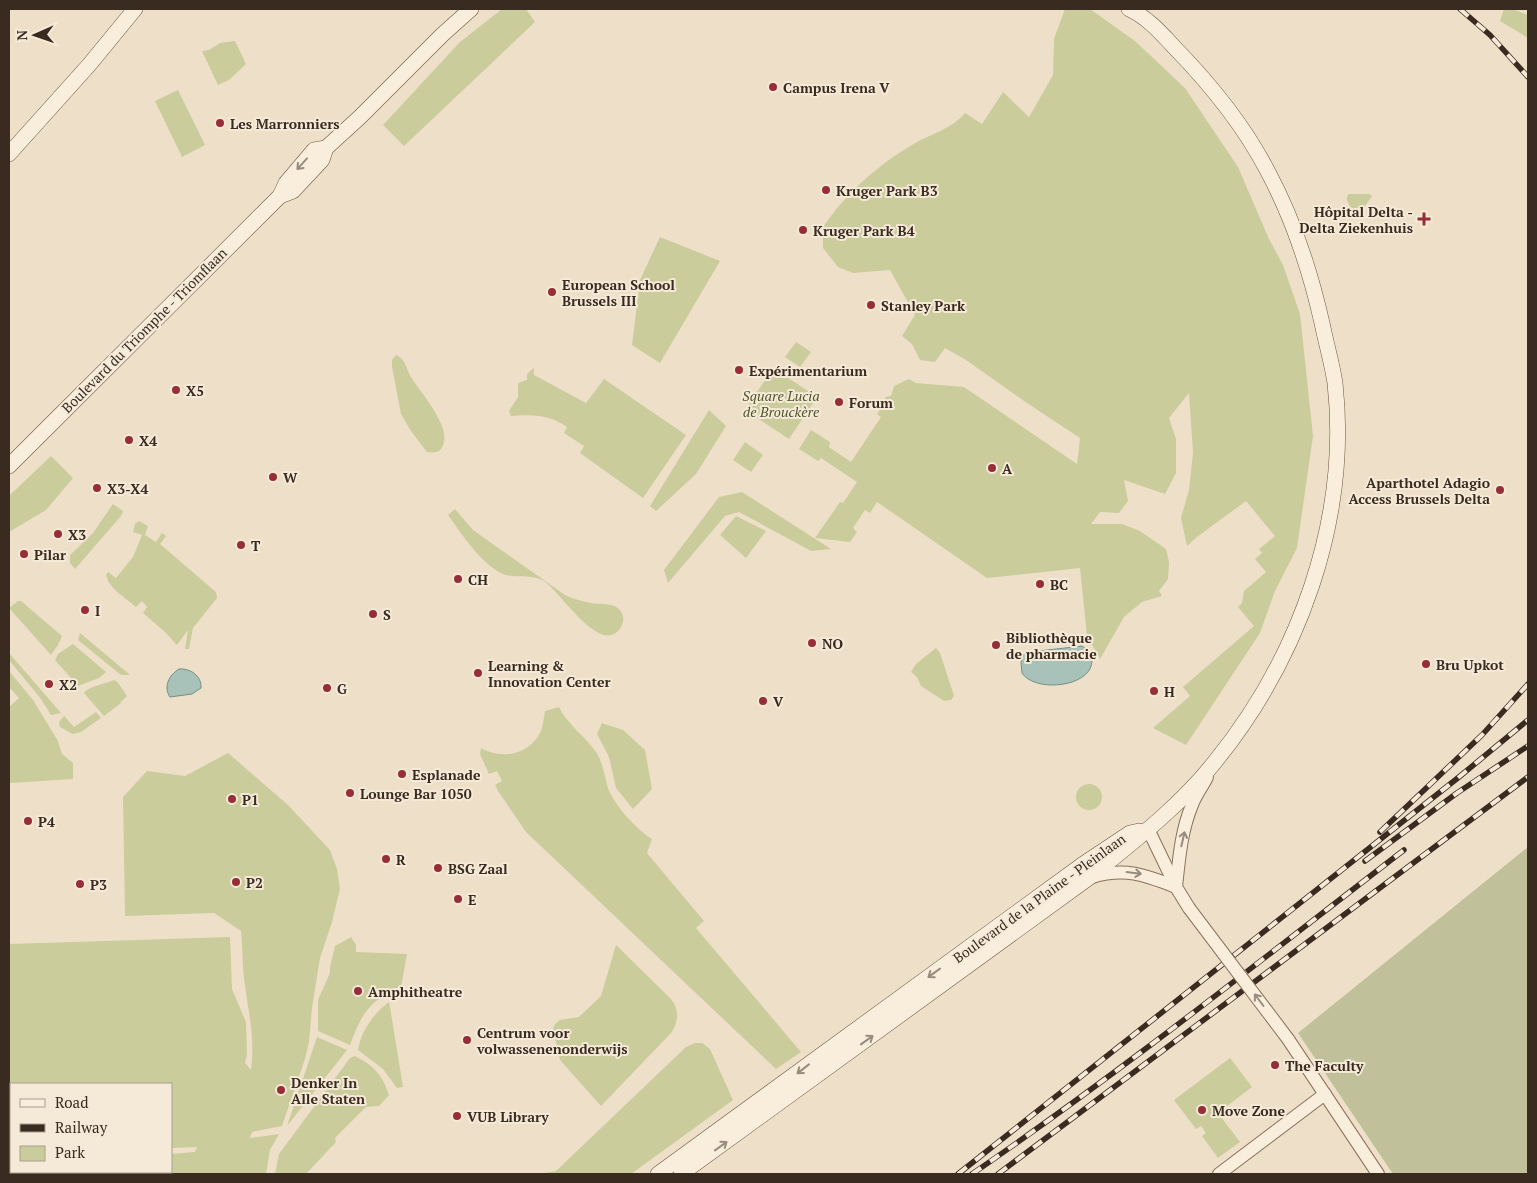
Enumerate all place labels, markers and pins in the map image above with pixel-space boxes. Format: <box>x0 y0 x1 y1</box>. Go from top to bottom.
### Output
place label: Campus Irena V <box>783 78 890 97</box>
marker: Campus Irena V <box>767 81 779 93</box>
place label: Les Marronniers <box>230 114 340 133</box>
marker: Les Marronniers <box>214 117 226 129</box>
place label: Kruger Park B3 <box>836 181 938 200</box>
marker: Kruger Park B3 <box>820 184 832 196</box>
place label: Hôpital Delta - Delta Ziekenhuis <box>1299 202 1413 237</box>
marker: Hôpital Delta - Delta Ziekenhuis <box>1417 212 1431 226</box>
place label: Kruger Park B4 <box>813 221 915 240</box>
marker: Kruger Park B4 <box>797 224 809 236</box>
place label: European School Brussels III <box>562 275 675 310</box>
marker: European School Brussels III <box>546 286 558 298</box>
place label: Stanley Park <box>881 296 966 315</box>
marker: Stanley Park <box>865 299 877 311</box>
place label: Expérimentarium <box>749 361 867 380</box>
marker: Expérimentarium <box>733 364 745 376</box>
place label: X5 <box>186 381 204 400</box>
marker: X5 <box>170 384 182 396</box>
place label: Forum <box>849 393 893 412</box>
marker: Forum <box>833 396 845 408</box>
place label: X4 <box>139 431 157 450</box>
marker: X4 <box>123 434 135 446</box>
place label: A <box>1002 459 1013 478</box>
marker: A <box>986 462 998 474</box>
place label: W <box>283 468 298 487</box>
marker: W <box>267 471 279 483</box>
place label: Aparthotel Adagio Access Brussels Delta <box>1349 473 1490 508</box>
place label: X3-X4 <box>107 479 148 498</box>
marker: X3-X4 <box>91 482 103 494</box>
marker: Aparthotel Adagio Access Brussels Delta <box>1494 484 1506 496</box>
place label: X3 <box>68 525 86 544</box>
marker: X3 <box>52 528 64 540</box>
place label: T <box>251 536 261 555</box>
marker: T <box>235 539 247 551</box>
place label: Pilar <box>34 545 66 564</box>
marker: Pilar <box>18 548 30 560</box>
place label: CH <box>468 570 488 589</box>
marker: CH <box>452 573 464 585</box>
place label: BC <box>1050 575 1068 594</box>
marker: BC <box>1034 578 1046 590</box>
place label: I <box>95 601 100 620</box>
marker: I <box>79 604 91 616</box>
place label: S <box>383 605 391 624</box>
marker: S <box>367 608 379 620</box>
place label: Bibliothèque de pharmacie <box>1006 628 1097 663</box>
place label: NO <box>822 634 843 653</box>
marker: NO <box>806 637 818 649</box>
marker: Bibliothèque de pharmacie <box>990 639 1002 651</box>
place label: Bru Upkot <box>1436 655 1504 674</box>
place label: Learning & Innovation Center <box>488 656 611 691</box>
marker: Bru Upkot <box>1420 658 1432 670</box>
marker: Learning & Innovation Center <box>472 667 484 679</box>
place label: X2 <box>59 675 77 694</box>
marker: X2 <box>43 678 55 690</box>
place label: G <box>337 679 347 698</box>
marker: G <box>321 682 333 694</box>
place label: H <box>1164 682 1175 701</box>
marker: H <box>1148 685 1160 697</box>
place label: V <box>773 692 784 711</box>
marker: V <box>757 695 769 707</box>
place label: Esplanade <box>412 765 481 784</box>
marker: Esplanade <box>396 768 408 780</box>
place label: Lounge Bar 1050 <box>360 784 472 803</box>
marker: Lounge Bar 1050 <box>344 787 356 799</box>
place label: P1 <box>242 790 259 809</box>
marker: P1 <box>226 793 238 805</box>
place label: P4 <box>38 812 55 831</box>
marker: P4 <box>22 815 34 827</box>
place label: R <box>396 850 406 869</box>
marker: R <box>380 853 392 865</box>
place label: BSG Zaal <box>448 859 508 878</box>
marker: BSG Zaal <box>432 862 444 874</box>
place label: P2 <box>246 873 263 892</box>
place label: P3 <box>90 875 107 894</box>
marker: P2 <box>230 876 242 888</box>
marker: P3 <box>74 878 86 890</box>
place label: E <box>468 890 476 909</box>
marker: E <box>452 893 464 905</box>
place label: Amphitheatre <box>368 982 463 1001</box>
marker: Amphitheatre <box>352 985 364 997</box>
place label: Centrum voor volwassenenonderwijs <box>476 1023 628 1058</box>
marker: Centrum voor volwassenenonderwijs <box>461 1034 473 1046</box>
place label: The Faculty <box>1285 1056 1364 1075</box>
marker: The Faculty <box>1269 1059 1281 1071</box>
place label: Denker In Alle Staten <box>291 1073 365 1108</box>
marker: Denker In Alle Staten <box>275 1084 287 1096</box>
place label: Move Zone <box>1212 1101 1286 1120</box>
marker: Move Zone <box>1196 1104 1208 1116</box>
place label: VUB Library <box>467 1107 549 1126</box>
marker: VUB Library <box>451 1110 463 1122</box>

